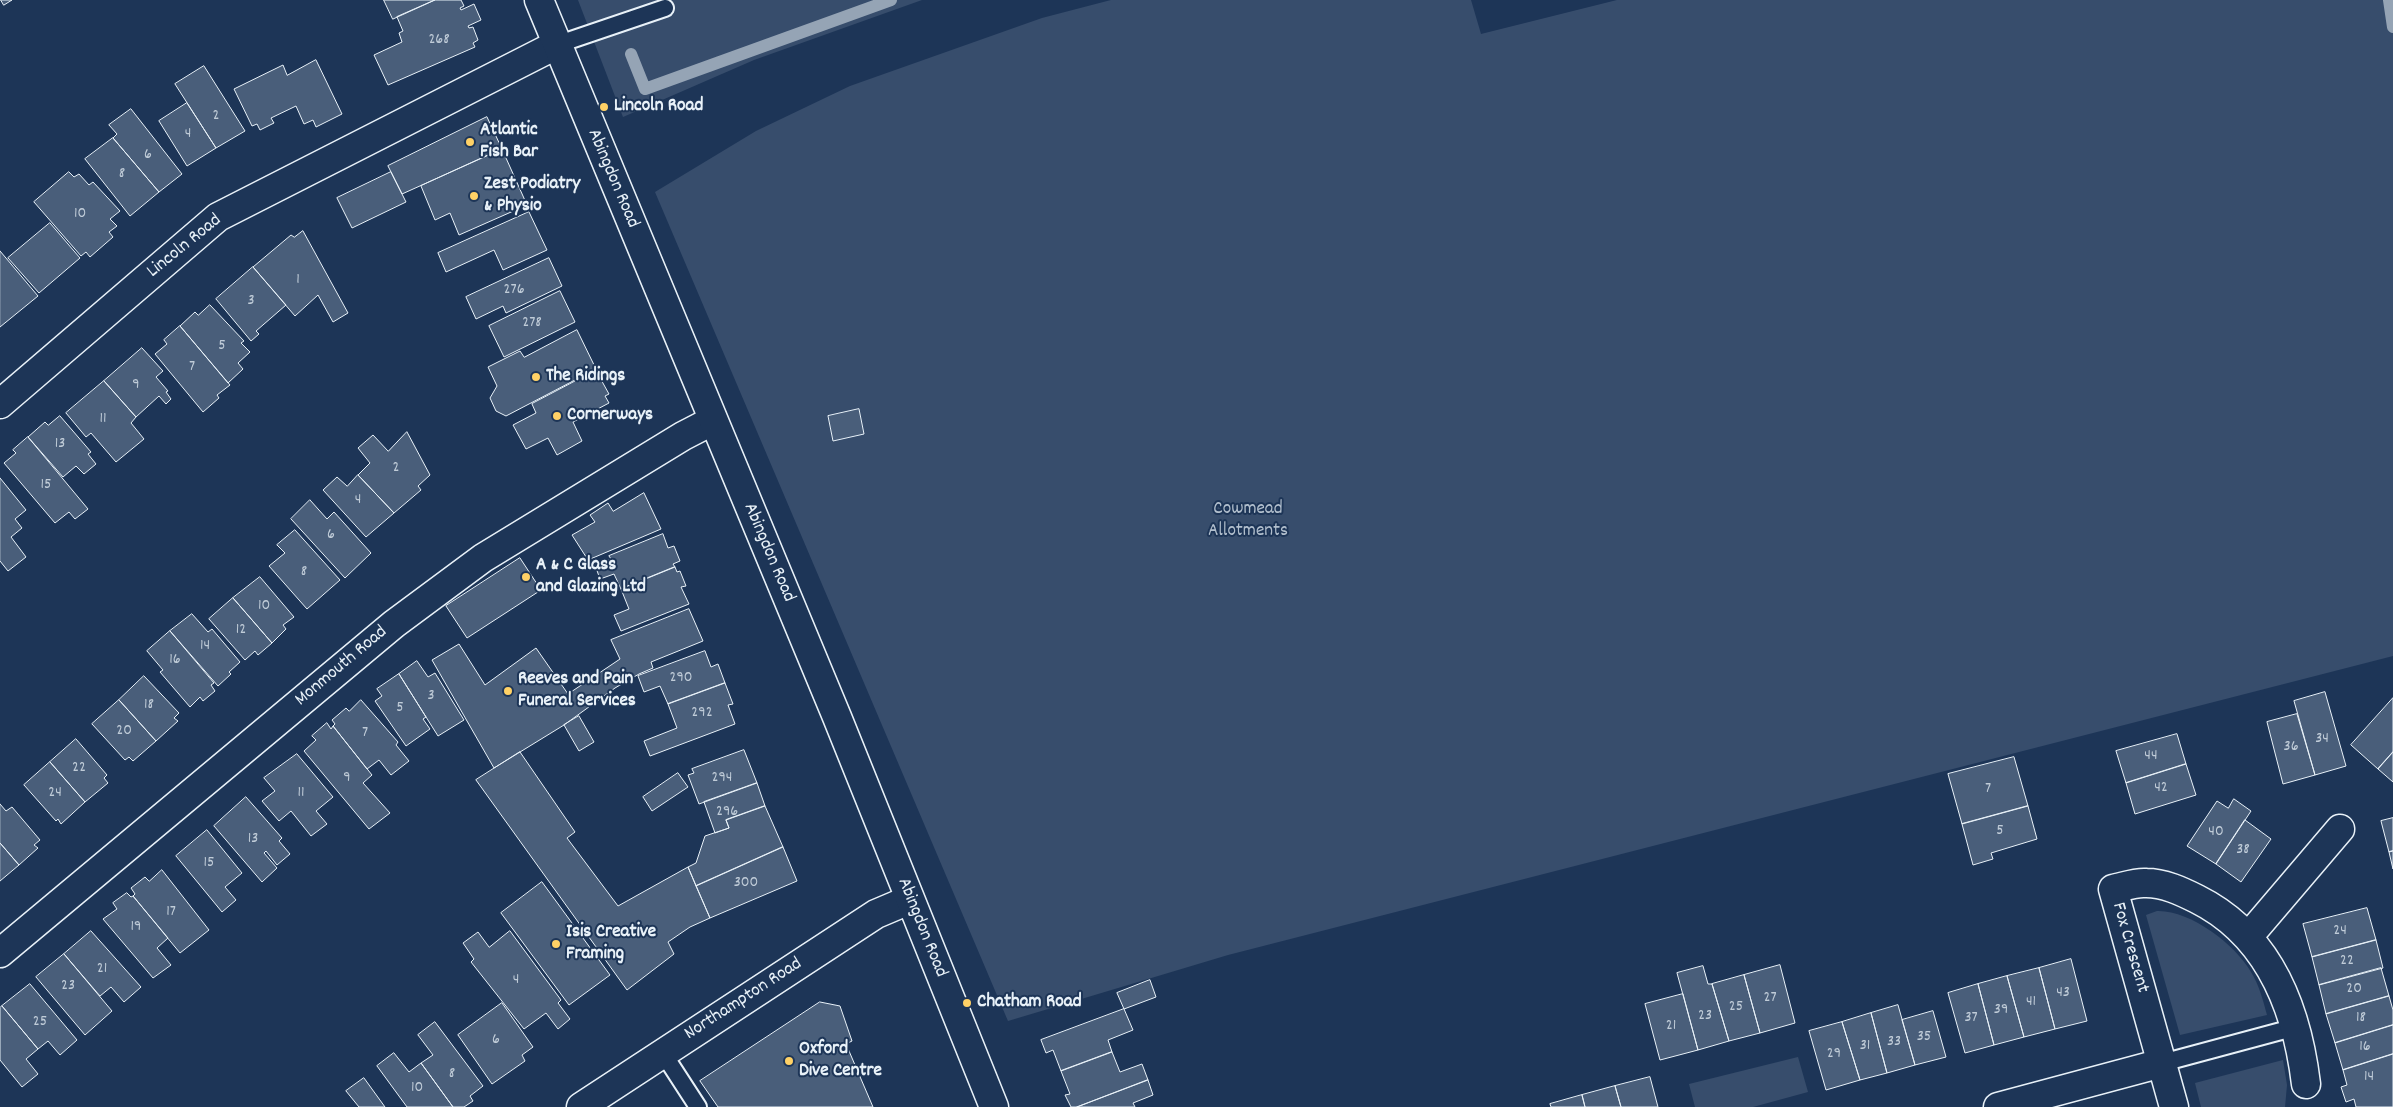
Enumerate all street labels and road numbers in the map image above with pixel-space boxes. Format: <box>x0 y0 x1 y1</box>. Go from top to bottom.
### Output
street label: Abingdon Road <box>581 126 643 232</box>
street label: Lincoln Road <box>143 210 227 284</box>
street label: Abingdon Road <box>737 500 799 606</box>
street label: Monmouth Road <box>291 622 393 712</box>
street label: Abingdon Road <box>891 875 951 981</box>
street label: Fox Crescent <box>2105 900 2153 996</box>
street label: Northampton Road <box>681 954 807 1046</box>

